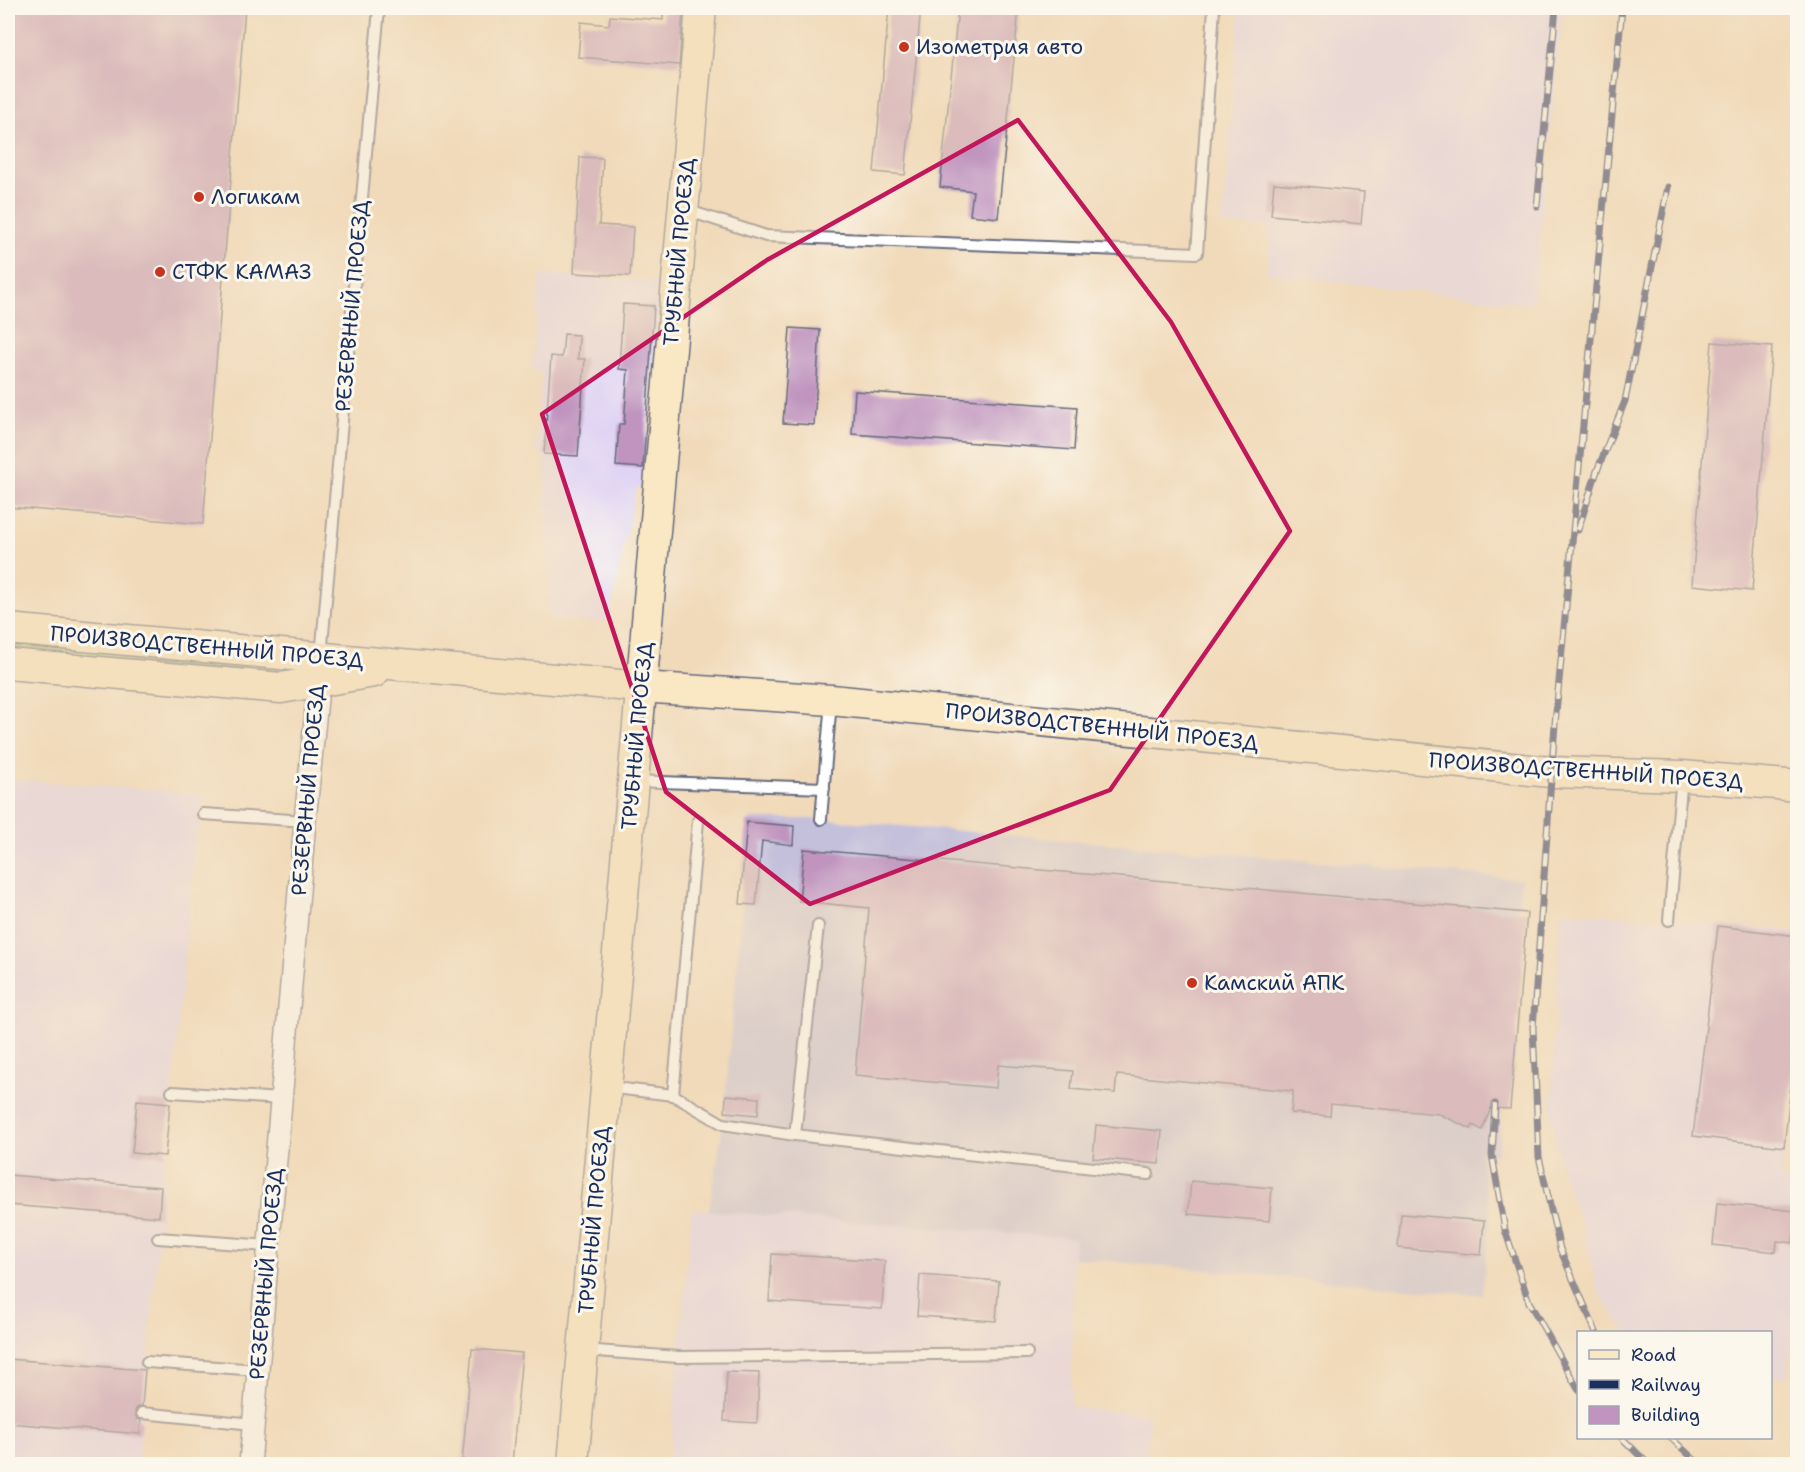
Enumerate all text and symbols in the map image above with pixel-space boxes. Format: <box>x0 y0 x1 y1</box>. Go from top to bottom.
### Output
place label: Изометрия авто <box>916 33 1083 61</box>
marker: Изометрия авто <box>897 40 911 54</box>
street label: ТРУБНЫЙ ПРОЕЗД <box>657 157 701 347</box>
place label: Логикам <box>211 183 300 211</box>
marker: Логикам <box>192 190 206 204</box>
street label: РЕЗЕРВНЫЙ ПРОЕЗД <box>329 199 375 413</box>
place label: СТФК КАМАЗ <box>172 258 311 286</box>
marker: СТФК КАМАЗ <box>153 265 167 279</box>
street label: ПРОИЗВОДСТВЕННЫЙ ПРОЕЗД <box>49 619 365 675</box>
street label: ТРУБНЫЙ ПРОЕЗД <box>615 641 659 831</box>
street label: РЕЗЕРВНЫЙ ПРОЕЗД <box>285 683 331 897</box>
street label: ПРОИЗВОДСТВЕННЫЙ ПРОЕЗД <box>944 697 1260 757</box>
street label: ПРОИЗВОДСТВЕННЫЙ ПРОЕЗД <box>1428 746 1744 796</box>
place label: Камский АПК <box>1204 969 1345 997</box>
marker: Камский АПК <box>1185 976 1199 990</box>
street label: ТРУБНЫЙ ПРОЕЗД <box>572 1125 616 1315</box>
street label: РЕЗЕРВНЫЙ ПРОЕЗД <box>243 1167 289 1381</box>
legend <box>1577 1331 1772 1439</box>
text: Road <box>1631 1343 1676 1367</box>
text: Railway <box>1631 1373 1701 1397</box>
text: Building <box>1631 1403 1700 1427</box>

